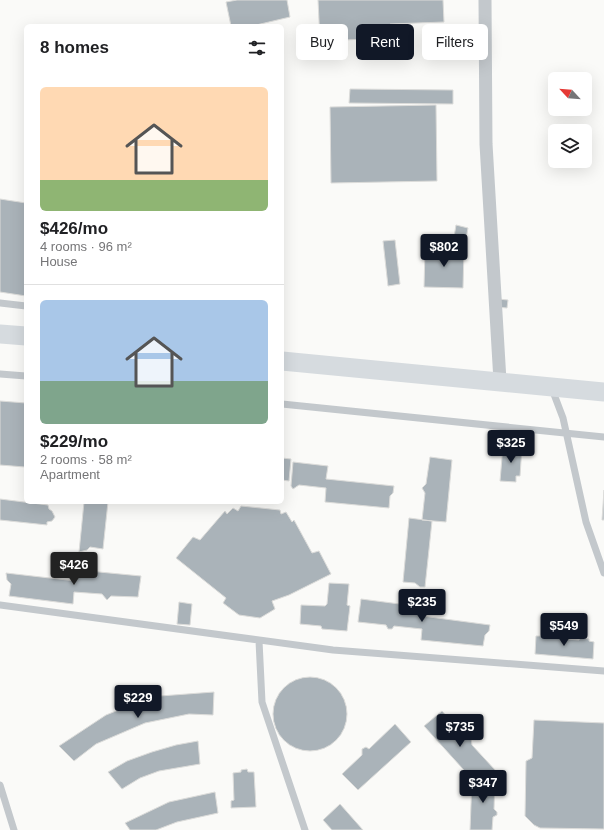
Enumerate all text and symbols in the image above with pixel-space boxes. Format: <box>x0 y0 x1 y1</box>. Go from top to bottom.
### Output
chip: Buy <box>296 24 348 60</box>
chip: Rent <box>356 24 414 60</box>
chip: Filters <box>422 24 488 60</box>
icon: filters <box>246 37 268 59</box>
text: 8 homes <box>40 38 109 57</box>
north arrow <box>548 72 592 116</box>
map controls <box>548 72 592 168</box>
icon: home <box>118 113 190 185</box>
button: layers <box>548 124 592 168</box>
text: $426/mo <box>40 219 108 238</box>
pin: $802 <box>420 234 468 268</box>
text: 4 rooms · 96 m² <box>40 239 132 254</box>
text: $802 <box>430 239 458 254</box>
text: House <box>40 254 78 269</box>
icon: home <box>118 326 190 398</box>
pin: $325 <box>487 430 535 464</box>
text: $229/mo <box>40 432 108 451</box>
text: $325 <box>497 435 525 450</box>
text: 2 rooms · 58 m² <box>40 452 132 467</box>
text: Apartment <box>40 467 100 482</box>
pin: $426 <box>50 552 98 586</box>
text: $426 <box>60 557 88 572</box>
pin: $235 <box>398 589 446 623</box>
text: $235 <box>408 594 436 609</box>
pin: $549 <box>540 613 588 647</box>
text: $549 <box>550 618 578 633</box>
pin: $229 <box>114 685 162 719</box>
text: $229 <box>124 690 152 705</box>
pin: $735 <box>436 714 484 748</box>
text: $735 <box>446 719 474 734</box>
pin: $347 <box>459 770 507 804</box>
text: $347 <box>469 775 497 790</box>

